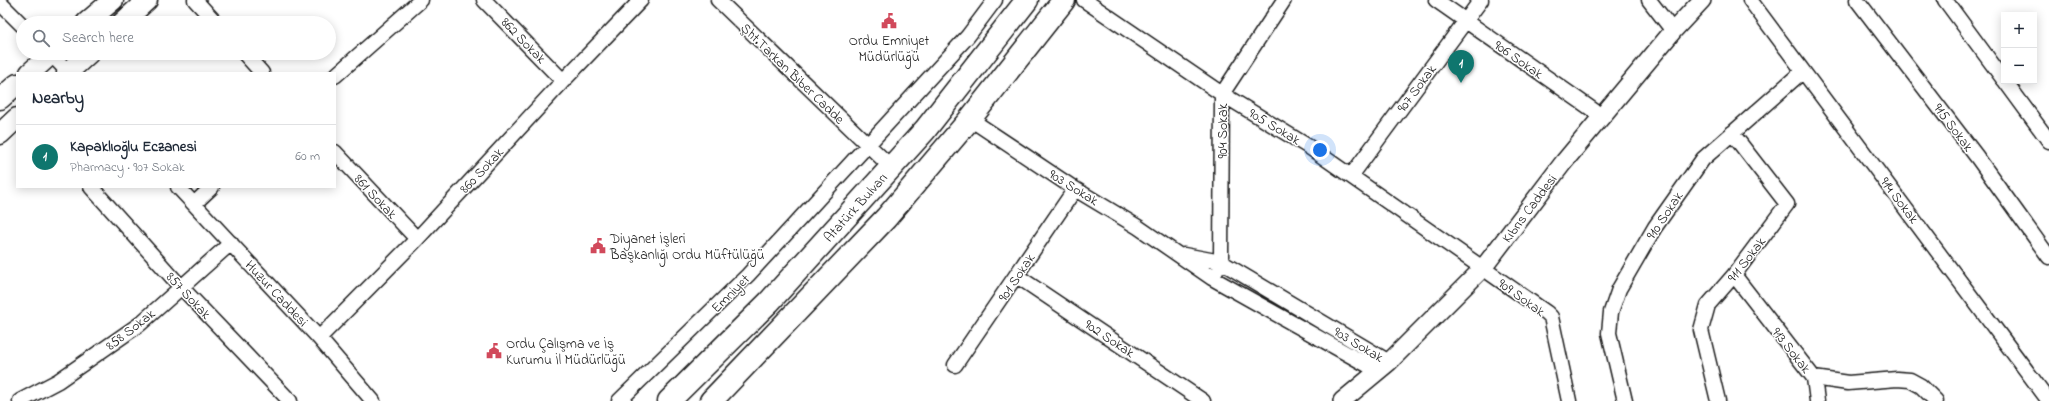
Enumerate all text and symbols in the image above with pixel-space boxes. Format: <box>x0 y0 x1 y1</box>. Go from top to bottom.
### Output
public building icon: Ordu Emniyet Müdürlüğü <box>880 12 898 30</box>
map controls <box>2001 12 2037 84</box>
button: + <box>2001 12 2037 48</box>
street label: 862 Sokak <box>495 13 551 70</box>
search box <box>16 16 336 60</box>
street label: Şht.Tarkan Biber Cadde <box>735 19 849 130</box>
icon: search <box>30 27 52 49</box>
text: Search here <box>62 27 134 49</box>
place label: Ordu Emniyet Müdürlüğü <box>849 31 929 69</box>
street label: 906 Sokak <box>1489 36 1548 85</box>
button: − <box>2001 48 2037 84</box>
pin: 1 <box>1448 50 1474 83</box>
street label: 907 Sokak <box>1392 60 1443 117</box>
text: Nearby <box>32 86 84 111</box>
street label: 915 Sokak <box>1928 99 1979 157</box>
street label: 904 Sokak <box>1213 103 1234 159</box>
street label: 905 Sokak <box>1244 103 1305 152</box>
text: Kapaklıoğlu Eczanesi <box>70 136 197 158</box>
your location <box>1310 140 1330 160</box>
street label: 860 Sokak <box>455 143 510 199</box>
text: 1 <box>43 147 47 166</box>
text: 60 m <box>295 147 320 166</box>
text: Pharmacy · 907 Sokak <box>70 158 185 177</box>
street label: 903 Sokak <box>1044 165 1103 212</box>
street label: Atatürk Bulvarı <box>819 169 893 247</box>
street label: 861 Sokak <box>348 170 402 225</box>
street label: Kıbrıs Caddesi <box>1497 170 1563 248</box>
street label: 914 Sokak <box>1874 173 1924 229</box>
street label: 910 Sokak <box>1641 187 1689 244</box>
place label: Diyanet İşleri Başkanlığı Ordu Müftülüğü <box>609 229 764 267</box>
street label: 911 Sokak <box>1723 232 1772 287</box>
public building icon: Diyanet İşleri Başkanlığı Ordu Müftülüğü <box>589 237 607 255</box>
street label: 901 Sokak <box>993 249 1041 306</box>
street label: Huzur Caddesi <box>239 256 312 332</box>
street label: 857 Sokak <box>160 268 216 325</box>
street label: Emniyet <box>707 270 756 319</box>
street label: 909 Sokak <box>1493 274 1550 323</box>
street label: 858 Sokak <box>102 304 161 356</box>
street label: 902 Sokak <box>1080 315 1139 364</box>
street label: 903 Sokak <box>1329 322 1388 369</box>
street label: 913 Sokak <box>1766 323 1816 379</box>
place label: Ordu Çalışma ve İş Kurumu İl Müdürlüğü <box>506 334 626 372</box>
public building icon: Ordu Çalışma ve İş Kurumu İl Müdürlüğü <box>485 342 503 360</box>

